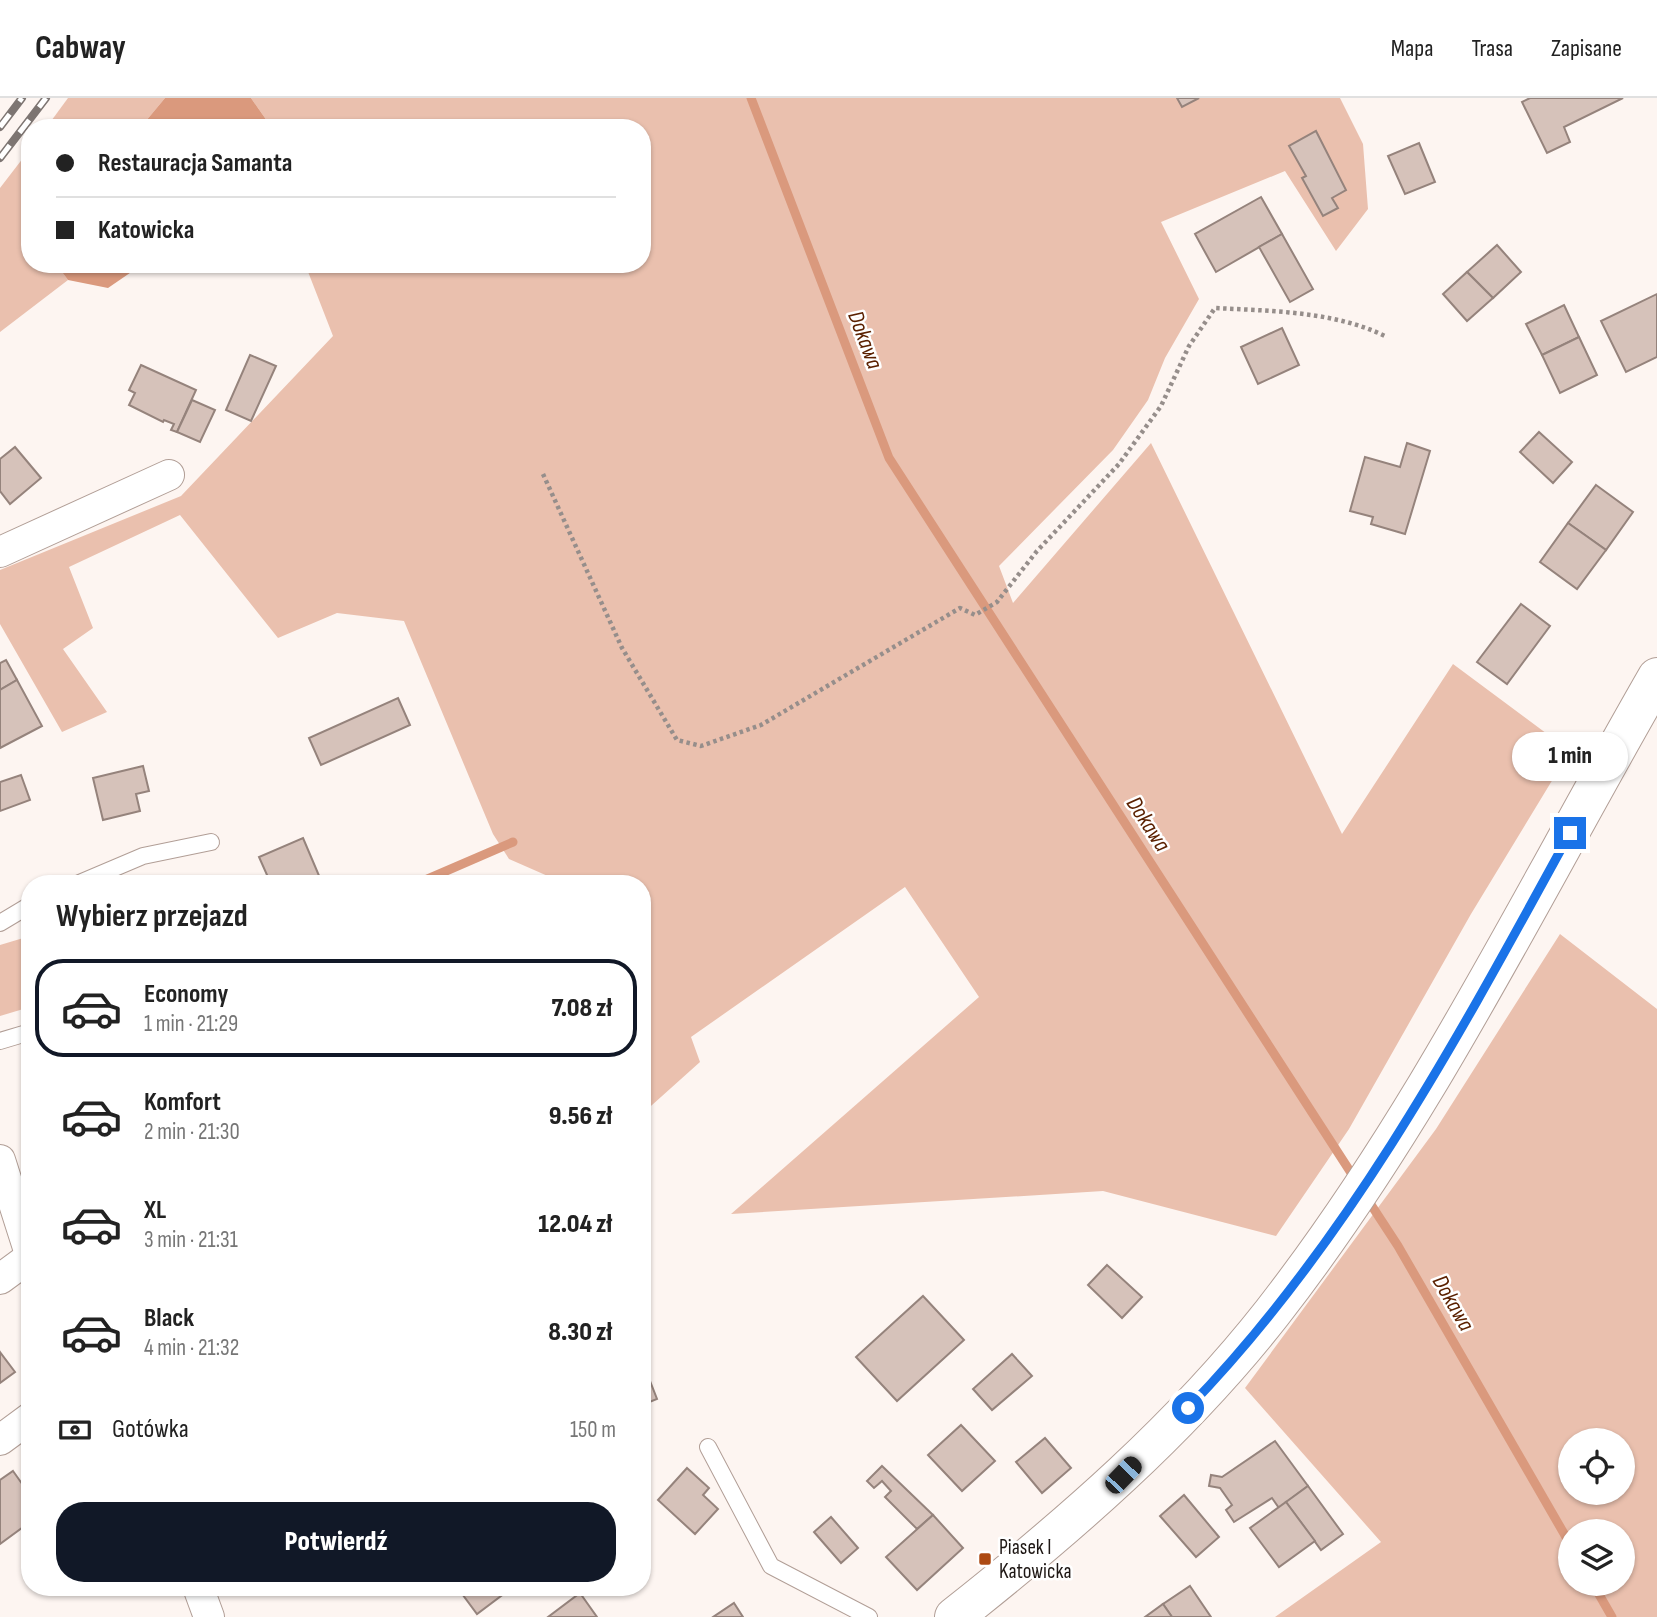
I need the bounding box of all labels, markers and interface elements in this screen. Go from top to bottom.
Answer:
text: Cabway [35,28,126,68]
text: Mapa [1391,34,1434,63]
text: Trasa [1472,34,1513,63]
text: Zapisane [1551,34,1622,63]
text: Restauracja Samanta [98,148,292,179]
text: Katowicka [98,215,194,246]
water label: Dokawa [841,307,889,374]
callout: 1 min [1512,732,1628,780]
text: 1 min [1548,742,1592,770]
water label: Dokawa [1120,791,1176,857]
route end [1554,817,1586,849]
text: Wybierz przejazd [56,897,248,936]
icon: car [60,977,123,1040]
text: Economy [144,979,228,1010]
text: 7.08 zł [551,993,612,1024]
text: 1 min · 21:29 [144,1010,238,1038]
icon: car [60,1085,123,1148]
text: Komfort [144,1087,221,1118]
text: 9.56 zł [549,1101,612,1132]
text: 2 min · 21:30 [144,1118,240,1146]
icon: car [60,1193,123,1256]
text: XL [144,1195,166,1226]
text: 12.04 zł [538,1209,612,1240]
text: 3 min · 21:31 [144,1226,238,1254]
water label: Dokawa [1426,1270,1480,1337]
icon: car [60,1301,123,1364]
text: Black [144,1303,194,1334]
text: 8.30 zł [548,1317,612,1348]
text: 4 min · 21:32 [144,1334,239,1362]
route start [1172,1392,1204,1424]
icon: cash [56,1411,94,1449]
text: Gotówka [112,1414,189,1445]
text: 150 m [570,1416,616,1444]
map controls [1558,1428,1635,1596]
button: locate [1558,1428,1635,1505]
car [1101,1453,1146,1497]
button: Potwierdź [56,1502,616,1582]
button: layers [1558,1519,1635,1596]
place label: Piasek I Katowicka [999,1535,1072,1584]
marker: Piasek I Katowicka [977,1551,993,1567]

